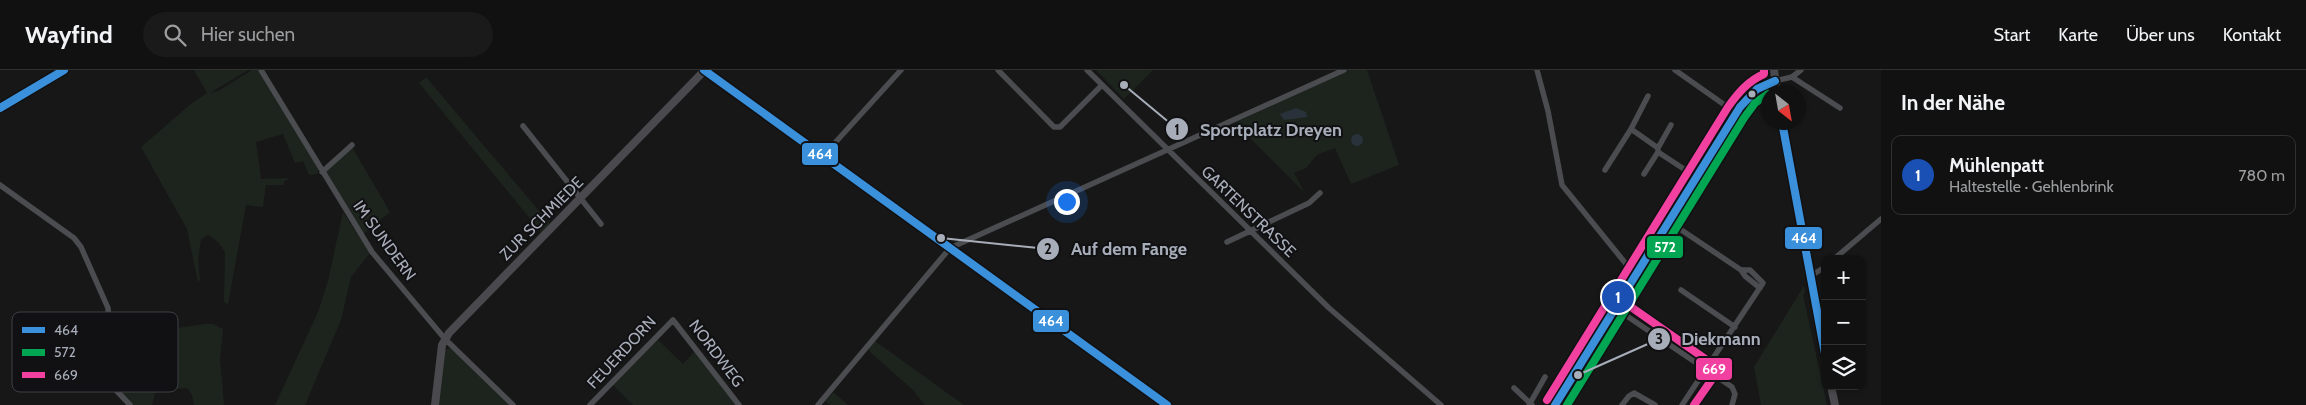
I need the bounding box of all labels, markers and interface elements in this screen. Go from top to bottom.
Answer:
search box [143,12,493,57]
text: Wayfind [25,20,113,49]
icon: search [161,21,189,49]
text: Hier suchen [201,23,295,46]
text: Start [1994,24,2030,46]
text: Karte [2058,24,2098,46]
text: Über uns [2126,24,2195,46]
text: Kontakt [2223,24,2281,46]
north arrow [1761,85,1806,130]
unlabelled marker [1747,89,1757,99]
text: In der Nähe [1901,90,2005,115]
callout: Sportplatz Dreyen [1165,113,1352,146]
text: Sportplatz Dreyen [1200,119,1342,141]
text: 1 [1174,121,1180,139]
line badge: 464 [801,142,839,166]
text: 464 [807,145,833,163]
text: Mühlenpatt [1949,154,2044,177]
street label: GARTENSTRASSE [1198,162,1300,261]
text: 1 [1915,166,1921,185]
text: 780 m [2238,166,2285,185]
street label: ZUR SCHMIEDE [496,173,587,264]
text: Haltestelle · Gehlenbrink [1949,177,2114,196]
your location [1054,189,1080,215]
street label: IM SUNDERN [349,197,420,284]
line badge: 464 [1784,226,1823,250]
text: 464 [1791,229,1817,247]
callout: Auf dem Fange [1036,232,1197,265]
line badge: 572 [1646,235,1684,259]
text: Auf dem Fange [1071,238,1187,260]
text: 572 [1654,238,1676,256]
text: 2 [1044,240,1052,258]
map controls [1821,255,1866,390]
button: + [1821,255,1866,300]
pin: 1 [1602,278,1634,316]
button: − [1821,300,1866,345]
line badge: 464 [1032,309,1070,333]
legend [12,312,178,392]
street label: FEUERDORN [583,312,660,393]
text: 464 [1038,312,1064,330]
street label: NORDWEG [685,316,748,391]
text: 464 [54,321,78,339]
callout: Diekmann [1646,322,1771,355]
text: Diekmann [1681,328,1761,350]
text: 3 [1655,330,1663,348]
text: 572 [54,343,76,361]
button: layers [1821,345,1866,390]
line badge: 669 [1695,357,1733,381]
text: 669 [1702,360,1726,378]
text: 669 [54,366,78,384]

